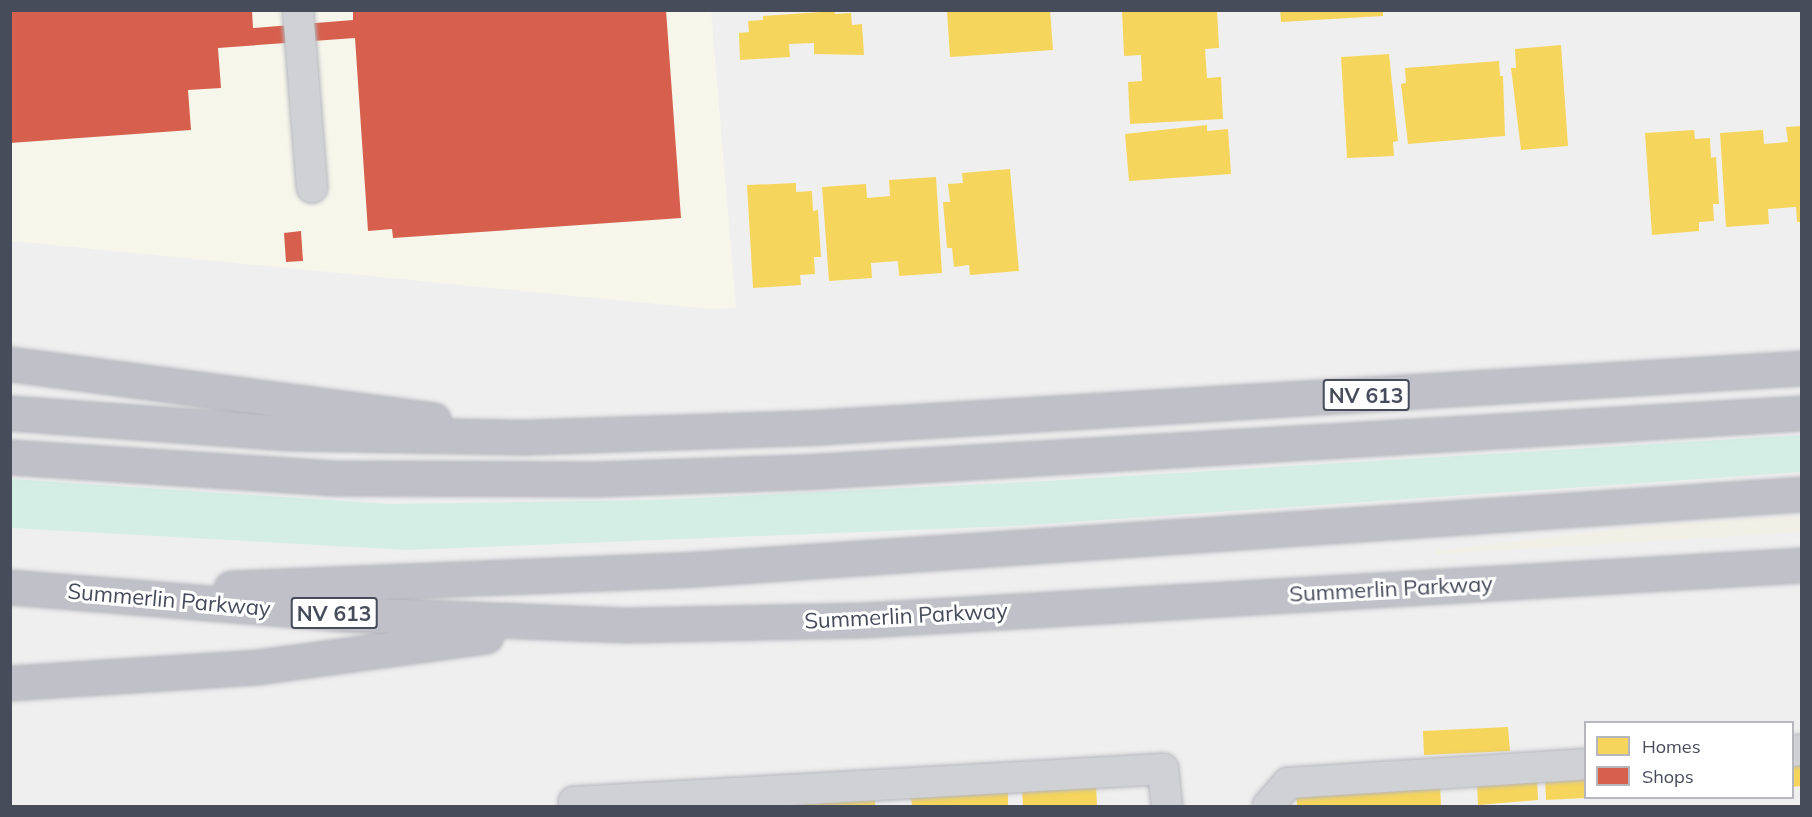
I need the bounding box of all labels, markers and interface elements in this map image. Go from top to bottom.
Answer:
road number: NV 613 [1322,377,1410,413]
street label: Summerlin Parkway [1289,570,1493,608]
street label: Summerlin Parkway [66,578,272,622]
road number: NV 613 [290,595,378,631]
street label: Summerlin Parkway [804,597,1008,635]
legend [1584,721,1794,799]
text: Homes [1642,735,1701,758]
text: Shops [1642,765,1694,788]

